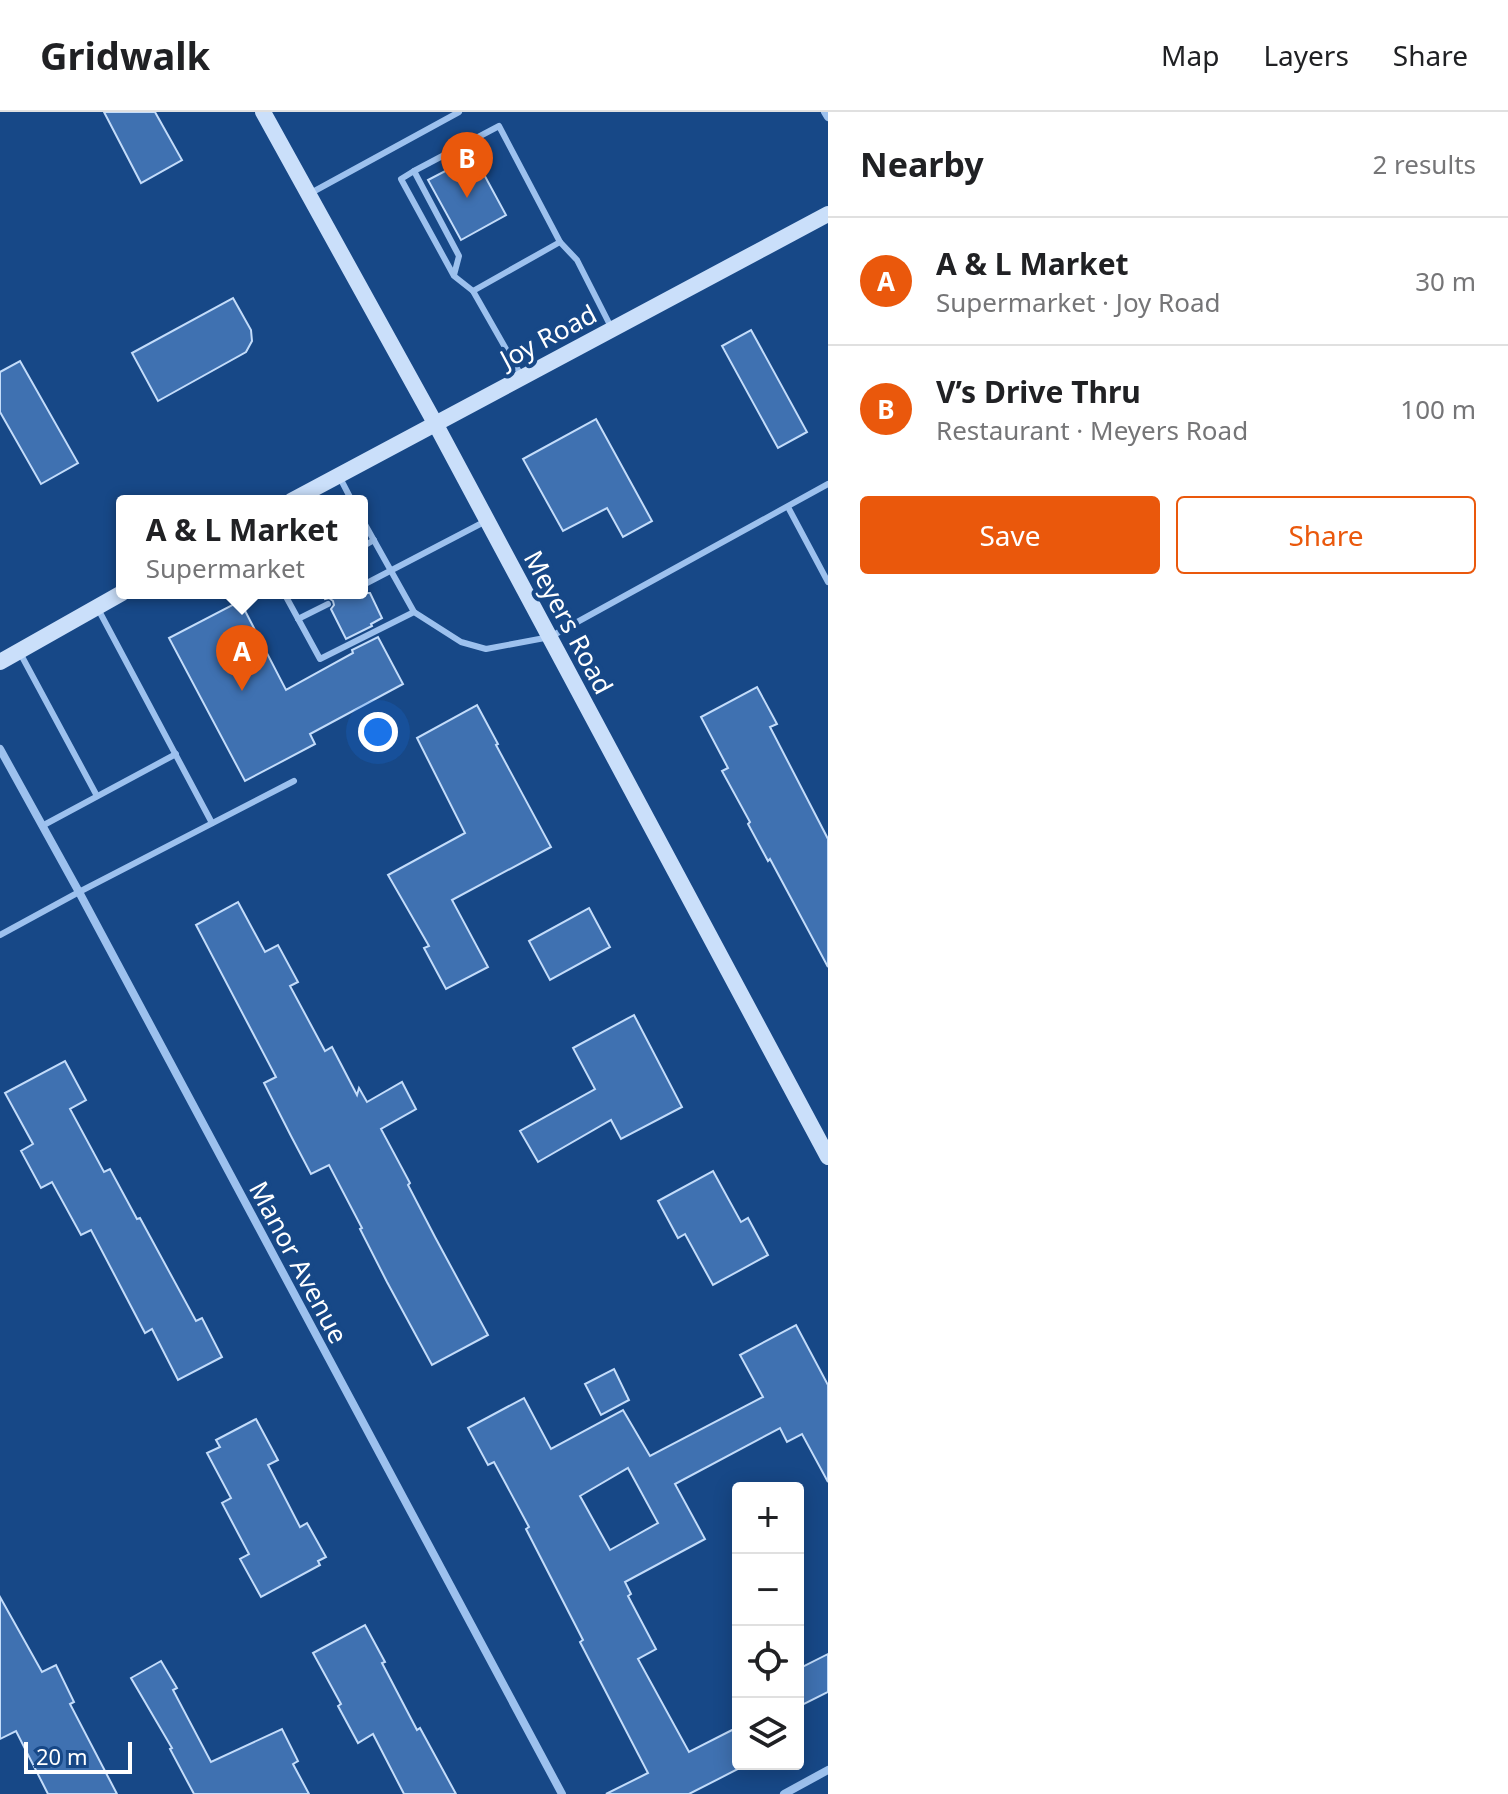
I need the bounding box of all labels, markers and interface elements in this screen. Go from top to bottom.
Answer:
text: Gridwalk [40,29,210,81]
text: Map [1161,36,1219,74]
text: Layers [1263,36,1349,74]
text: Share [1393,36,1468,74]
pin: B [441,132,493,198]
text: Nearby [860,141,984,187]
text: 2 results [1372,146,1476,182]
text: A & L Market [936,243,1129,284]
text: A [877,263,895,299]
text: 30 m [1415,263,1476,299]
text: Supermarket · Joy Road [936,284,1221,320]
street label: Joy Road [491,296,603,378]
text: V’s Drive Thru [936,371,1141,412]
text: B [877,391,895,427]
text: 100 m [1400,391,1476,427]
text: Restaurant · Meyers Road [936,412,1248,448]
popup [116,495,368,599]
button: Save [860,496,1160,574]
button: Share [1176,496,1476,574]
text: A & L Market [146,509,338,550]
street label: Meyers Road [516,544,622,700]
text: Supermarket [146,550,305,586]
pin: A [216,625,268,691]
your location [358,712,398,752]
street label: Manor Avenue [241,1175,357,1349]
map controls [732,1482,804,1770]
button: + [732,1482,804,1554]
button: − [732,1554,804,1626]
button: locate [732,1626,804,1698]
button: layers [732,1698,804,1770]
scale bar [24,1738,132,1774]
text: 20 m [36,1741,87,1771]

